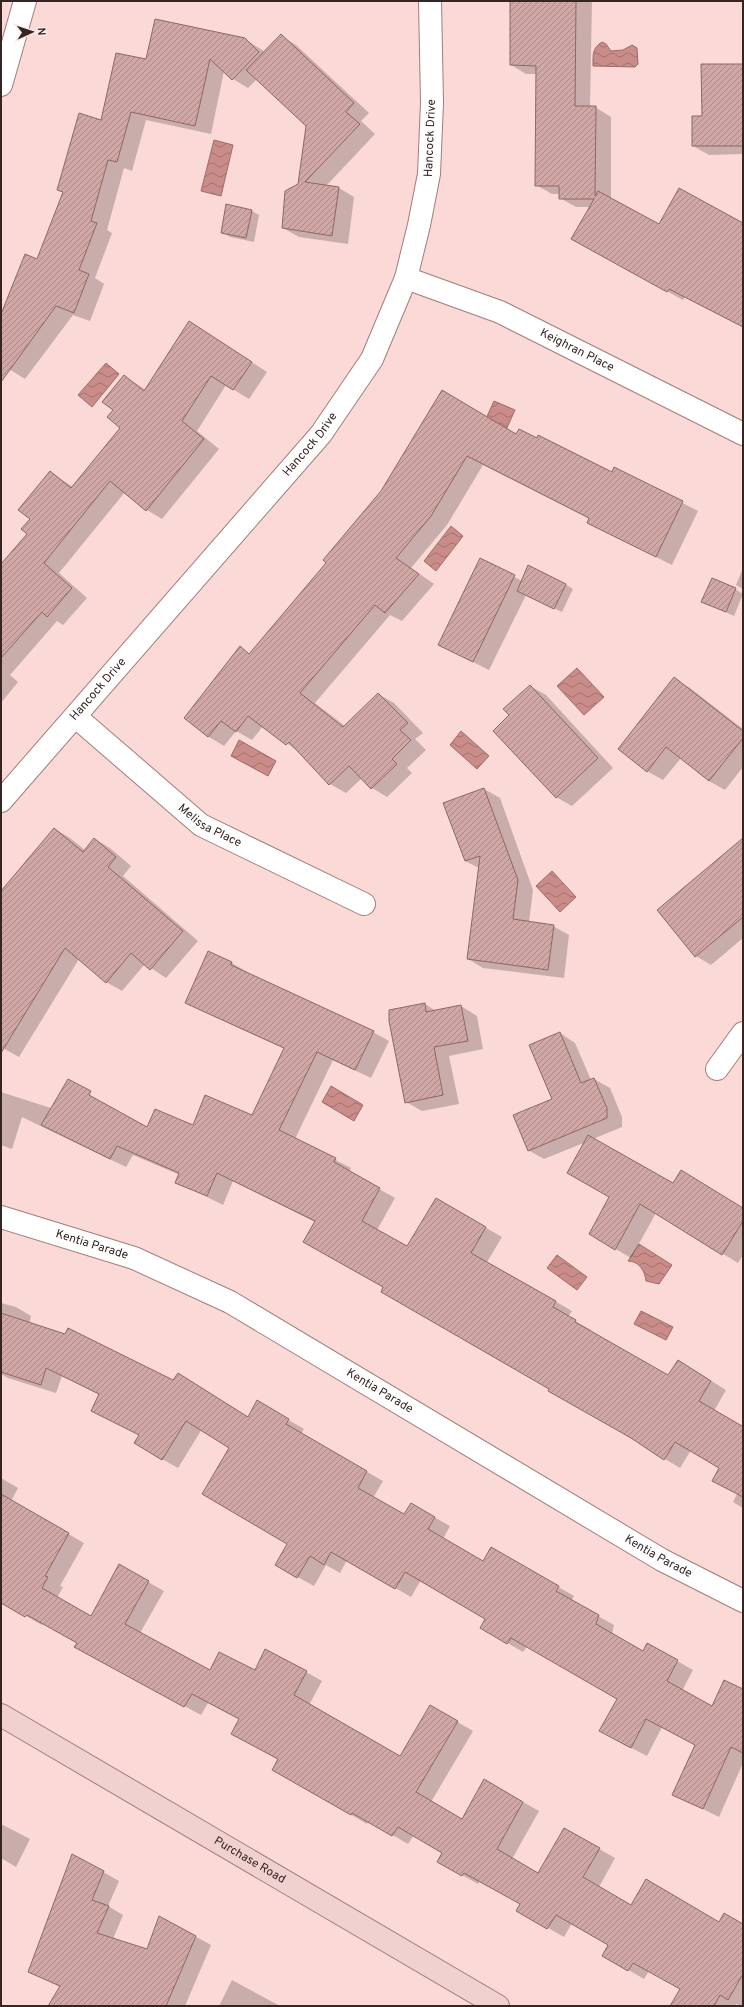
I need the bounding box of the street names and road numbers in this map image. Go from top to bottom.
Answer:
street label: Hancock Drive [421,99,440,177]
street label: Keighran Place [537,325,617,376]
street label: Hancock Drive [279,410,341,480]
street label: Hancock Drive [67,655,130,724]
street label: Melissa Place [174,800,244,851]
street label: Kentia Parade [53,1226,130,1264]
street label: Kentia Parade [343,1365,416,1417]
street label: Kentia Parade [621,1531,695,1582]
street label: Purchase Road [211,1833,288,1888]

